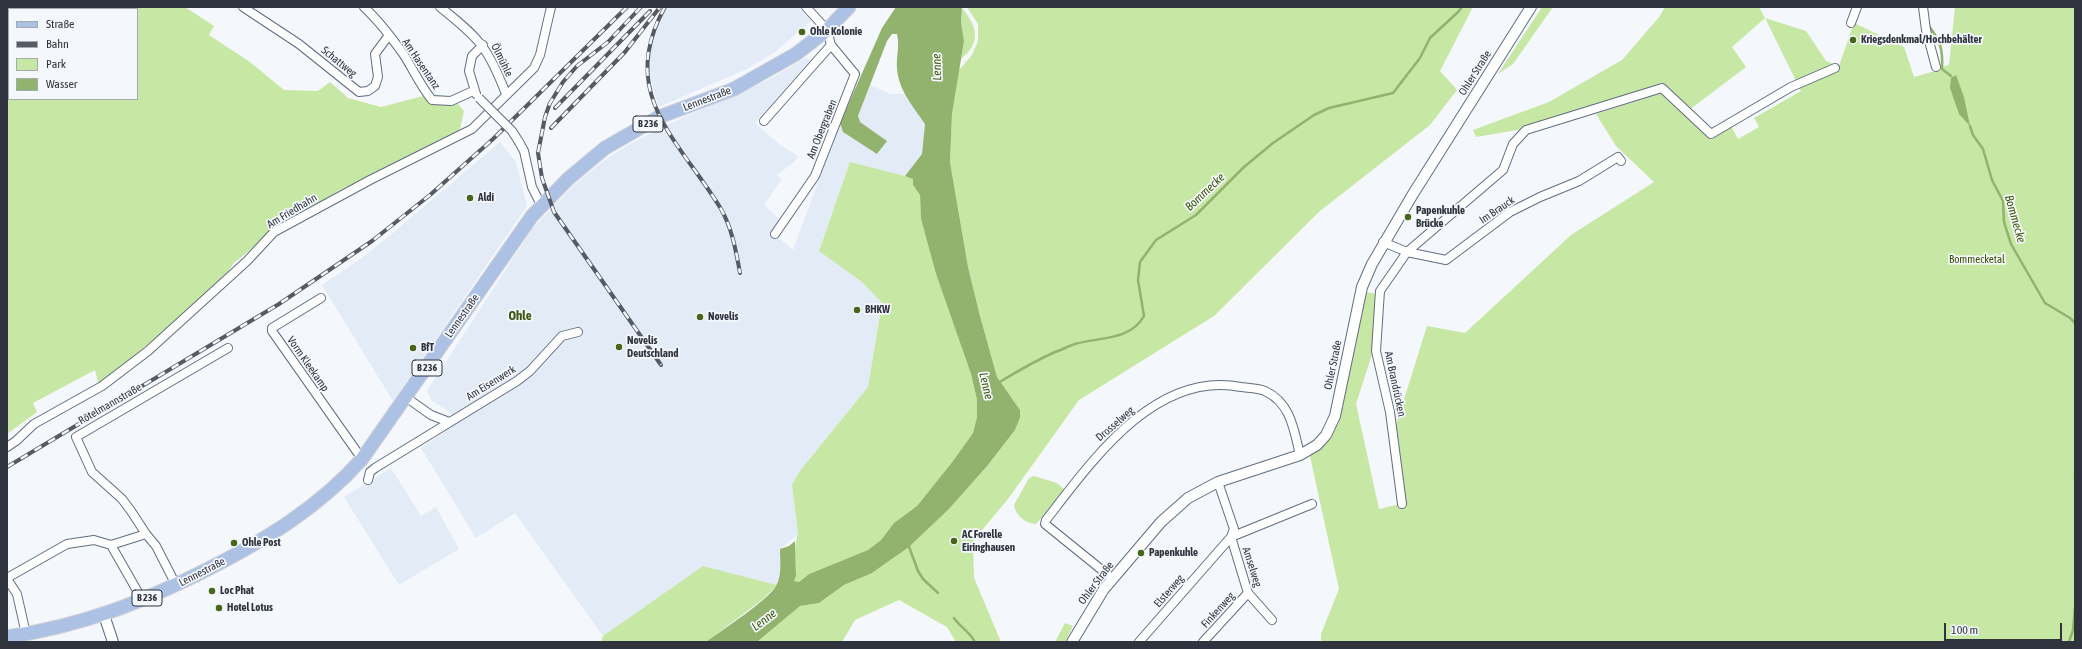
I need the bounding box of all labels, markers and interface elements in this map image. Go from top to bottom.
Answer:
legend [8,8,138,100]
text: Straße [46,17,74,31]
place label: Ohle Kolonie [810,25,862,39]
marker: Ohle Kolonie [797,27,807,37]
place label: Kriegsdenkmal/Hochbehälter [1861,33,1982,47]
marker: Kriegsdenkmal/Hochbehälter [1848,35,1858,45]
street label: Am Hasentanz [399,36,443,92]
text: Bahn [46,37,69,51]
street label: Ölmühle [488,41,516,79]
street label: Schattweg [319,44,359,80]
street label: Ohler Straße [1456,48,1494,98]
water label: Lenne [929,53,945,81]
text: Park [46,57,66,71]
text: Wasser [46,77,77,91]
street label: Lennestraße [681,84,733,114]
street label: Am Obergraben [804,97,840,161]
road number: B 236 [633,116,663,132]
water label: Bommecke [1182,170,1228,214]
street label: Am Friedhahn [265,191,319,231]
place label: Aldi [478,191,494,205]
marker: Aldi [465,193,475,203]
street label: Im Brauck [1477,193,1517,227]
water label: Bommecke [2001,194,2029,244]
place label: Papenkuhle Brücke [1416,204,1465,230]
marker: Papenkuhle Brücke [1403,212,1413,222]
park label: Bommecketal [1949,253,2005,267]
street label: Lennestraße [442,292,482,340]
place label: BHKW [865,303,890,317]
marker: BHKW [852,305,862,315]
district label: Ohle [508,308,532,324]
place label: Novelis [708,310,738,324]
marker: Novelis [695,312,705,322]
street label: Vorm Kleekamp [284,334,332,394]
place label: Novelis Deutschland [627,334,679,360]
street label: Ohler Straße [1321,339,1345,391]
place label: BfT [421,341,434,355]
marker: Novelis Deutschland [614,342,624,352]
marker: BfT [408,343,418,353]
street label: Am Brandrücken [1382,350,1408,418]
road number: B 236 [412,360,442,376]
street label: Am Eisenwerk [464,363,518,403]
water label: Lenne [976,371,996,401]
street label: Rötelmannstraße [76,381,144,427]
street label: Drosselweg [1093,404,1137,444]
place label: AC Forelle Eiringhausen [962,528,1015,554]
place label: Ohle Post [242,536,281,550]
marker: AC Forelle Eiringhausen [949,536,959,546]
marker: Ohle Post [229,538,239,548]
street label: Amselweg [1239,545,1265,589]
place label: Papenkuhle [1149,546,1198,560]
marker: Papenkuhle [1136,548,1146,558]
street label: Lennestraße [177,555,227,589]
street label: Ohler Straße [1076,559,1116,607]
street label: Elsterweg [1151,572,1187,610]
place label: Loc Phat [220,584,254,598]
marker: Loc Phat [207,586,217,596]
street label: Finkenweg [1199,589,1237,631]
road number: B 236 [132,590,162,606]
place label: Hotel Lotus [227,601,273,615]
marker: Hotel Lotus [214,603,224,613]
water label: Lenne [749,606,779,634]
scale bar [1946,615,2064,641]
text: 100 m [1951,623,1978,637]

